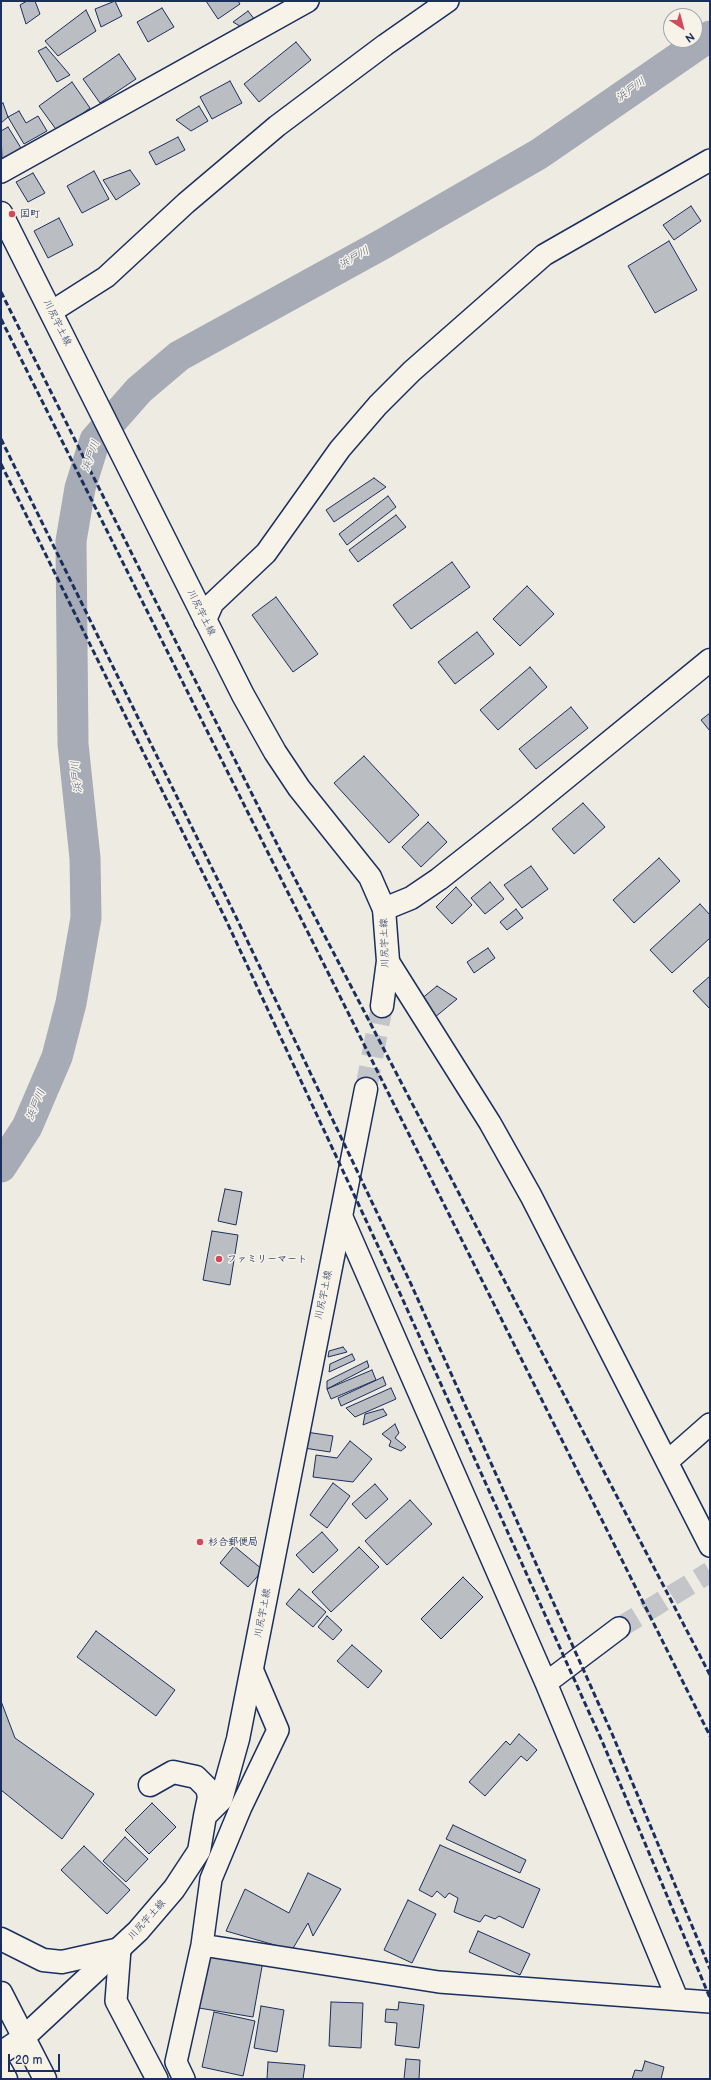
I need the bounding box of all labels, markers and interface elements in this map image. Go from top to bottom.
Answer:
north arrow [663,8,703,48]
text: N [683,30,697,45]
water label: 浜戸川 [614,75,648,105]
place label: 国町 [20,208,40,220]
marker: 国町 [7,209,17,219]
water label: 浜戸川 [336,244,372,272]
street label: 川尻宇土線 [40,298,74,348]
water label: 浜戸川 [79,438,103,474]
street label: 川尻宇土線 [184,588,218,638]
water label: 浜戸川 [69,760,85,794]
street label: 川尻宇土線 [378,918,392,968]
water label: 浜戸川 [23,1087,49,1123]
place label: ファミリーマート [227,1253,307,1265]
marker: ファミリーマート [214,1254,224,1264]
street label: 川尻宇土線 [313,1269,335,1321]
place label: 杉合郵便局 [208,1536,258,1548]
marker: 杉合郵便局 [195,1537,205,1547]
street label: 川尻宇土線 [252,1587,274,1639]
street label: 川尻宇土線 [126,1897,168,1943]
scale bar [10,2046,62,2072]
text: 20 m [15,2053,42,2068]

